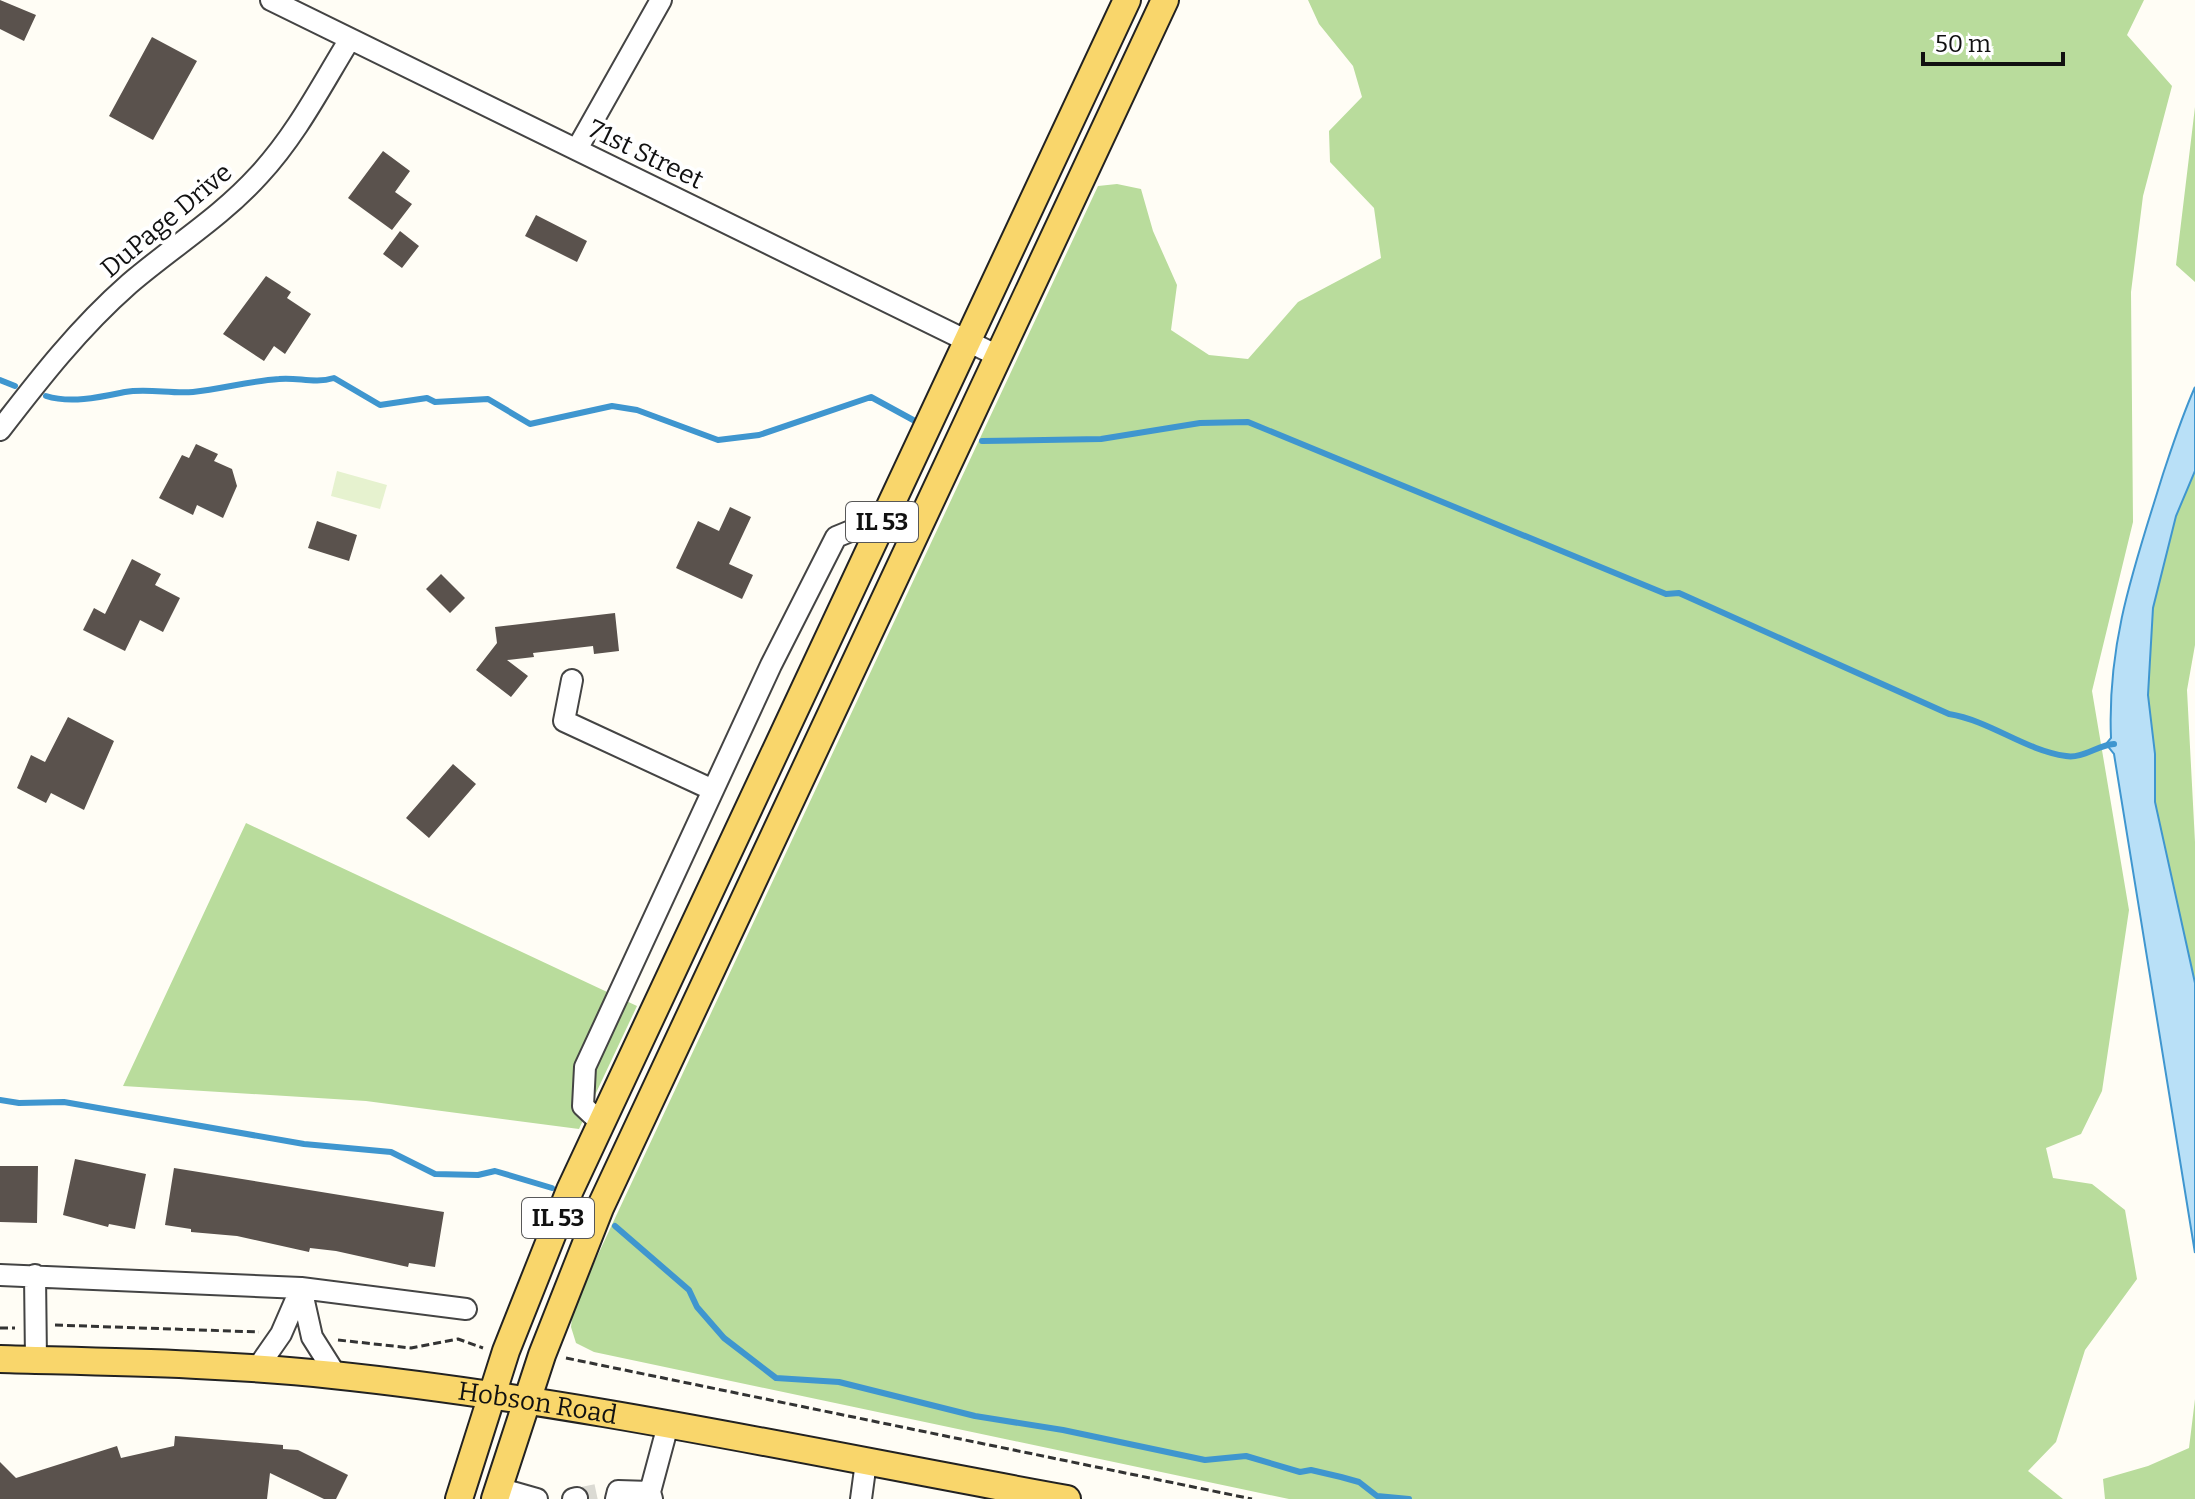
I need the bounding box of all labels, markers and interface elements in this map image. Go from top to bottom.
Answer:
scale bar [1923,16,2063,66]
text: 50 m [1935,30,1991,58]
street label: 71st Street [583,113,709,196]
street label: DuPage Drive [95,157,238,284]
road number: IL 53 [846,502,918,542]
road number: IL 53 [522,1198,594,1238]
street label: Hobson Road [456,1376,619,1431]

